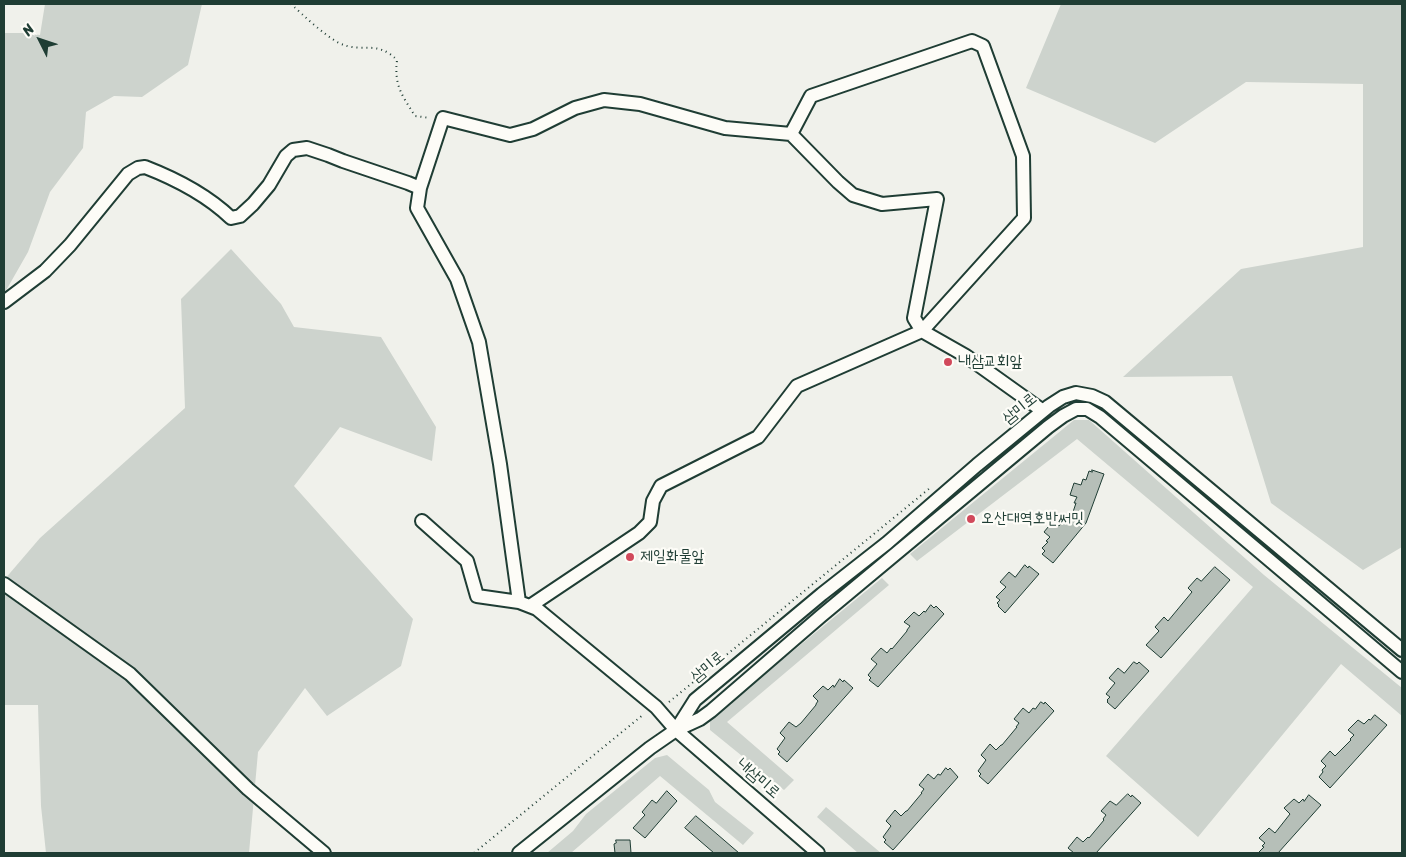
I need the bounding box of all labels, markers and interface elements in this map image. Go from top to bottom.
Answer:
north arrow [15,15,65,65]
text: N [16,18,41,42]
place label: 내삼교회앞 [958,352,1022,372]
marker: 내삼교회앞 [942,356,954,368]
street label: 삼미로 [999,389,1041,429]
place label: 오산대역호반써밋 [981,509,1084,529]
marker: 오산대역호반써밋 [965,513,977,525]
place label: 제일화물앞 [640,547,704,567]
marker: 제일화물앞 [624,551,636,563]
street label: 삼미로 [687,647,729,687]
street label: 내삼미로 [732,755,784,803]

